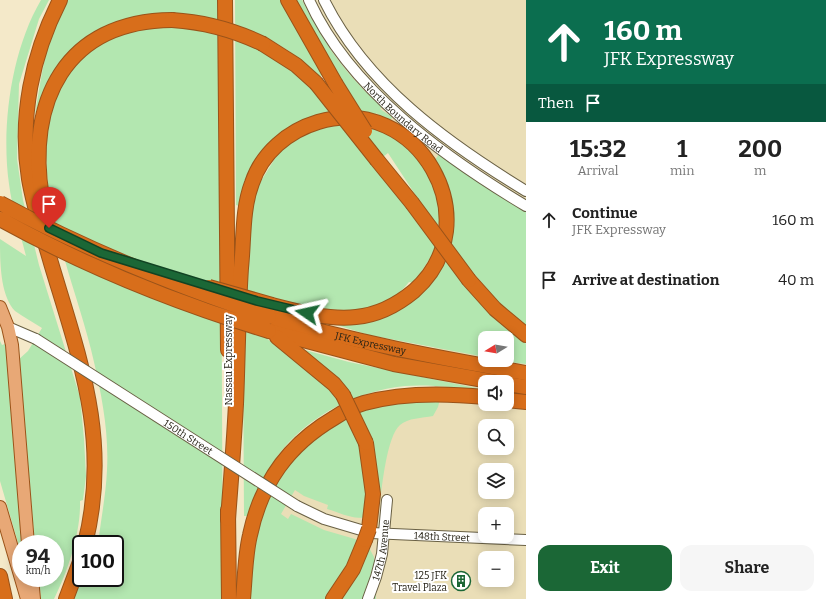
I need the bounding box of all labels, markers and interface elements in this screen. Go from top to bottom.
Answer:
text: 160 m [604,14,682,47]
icon: ahead [538,16,590,68]
text: JFK Expressway [604,48,734,70]
street label: North Boundary Road [361,80,445,156]
icon: arrive [582,92,604,114]
text: Then [538,94,574,112]
text: 15:32 [570,135,626,163]
text: 1 [677,135,687,163]
text: 200 [738,135,782,163]
text: Arrival [577,163,619,178]
text: min [670,163,694,178]
text: m [754,163,766,178]
pin [32,187,66,228]
icon: arrive [38,193,60,215]
text: Continue [572,204,638,222]
icon: ahead [538,209,560,231]
text: 160 m [772,211,814,229]
text: JFK Expressway [572,222,666,237]
icon: arrive [538,269,560,291]
text: Arrive at destination [572,271,719,289]
text: 40 m [778,271,814,289]
position arrow [286,292,328,334]
street label: Nassau Expressway [223,314,235,406]
street label: JFK Expressway [333,330,408,358]
north arrow [478,331,514,367]
map controls [478,331,514,587]
button: sound [478,375,514,411]
street label: 150th Street [161,417,215,458]
button: search [478,419,514,455]
button: layers [478,463,514,499]
button: + [478,507,514,543]
street label: 147th Avenue [370,519,392,583]
street label: 148th Street [414,530,470,544]
speed limit sign: 100 [72,535,124,587]
text: 94 [26,544,50,568]
button: Exit [538,545,672,591]
button: Share [680,545,814,591]
button: − [478,551,514,587]
text: km/h [26,565,50,577]
place label: 125 JFK Travel Plaza [392,570,448,594]
building icon: 125 JFK Travel Plaza [450,570,472,592]

